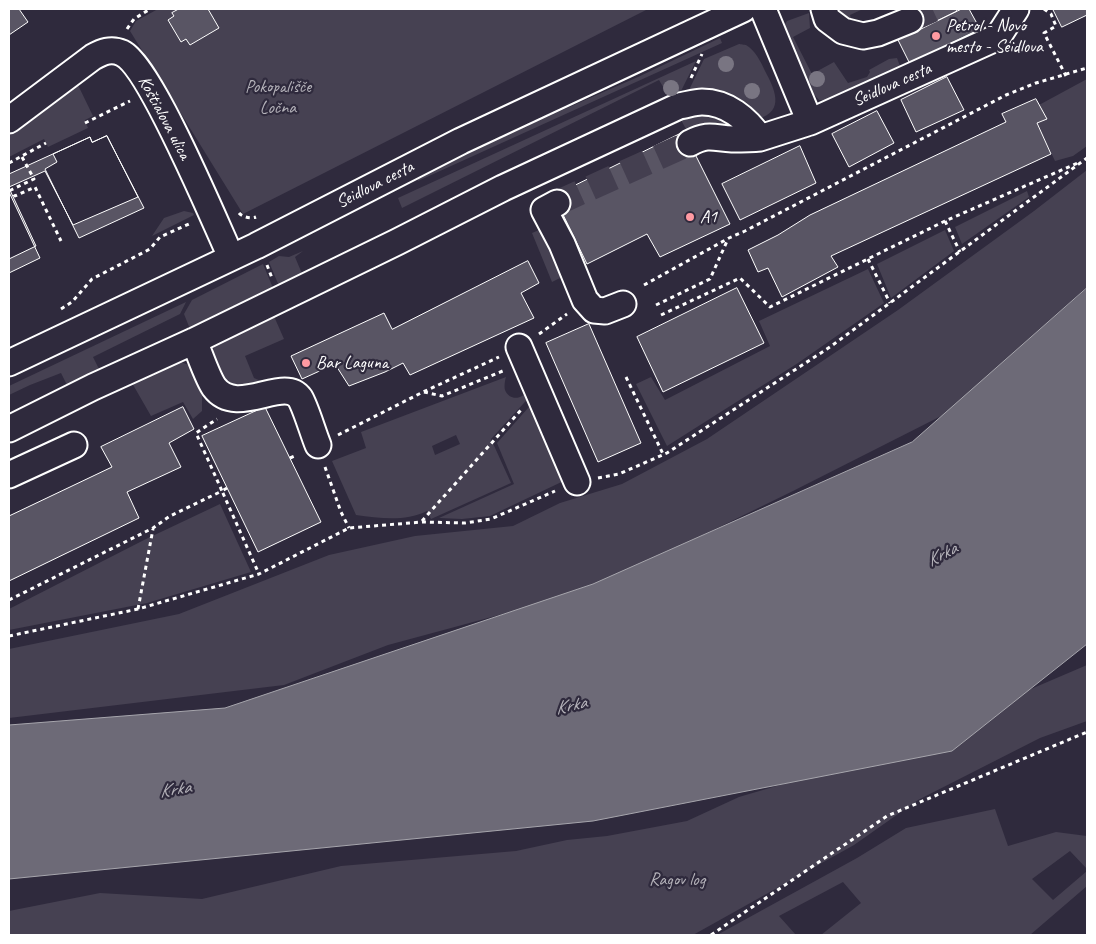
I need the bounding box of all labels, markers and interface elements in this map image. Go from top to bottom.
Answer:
place label: Petrol - Novo mesto - Seidlova [946,15,1043,58]
marker: Petrol - Novo mesto - Seidlova [930,30,942,42]
street label: Seidlova cesta [849,58,935,112]
street label: Koštialova ulica [133,72,195,164]
park label: Pokopališče Ločna [245,76,311,118]
street label: Seidlova cesta [333,156,417,214]
place label: A1 [700,206,717,228]
marker: A1 [684,211,696,223]
place label: Bar Laguna [316,352,388,374]
marker: Bar Laguna [300,357,312,369]
water label: Krka [923,538,961,572]
water label: Krka [553,692,589,720]
water label: Krka [158,776,192,804]
park label: Ragov log [649,869,705,891]

